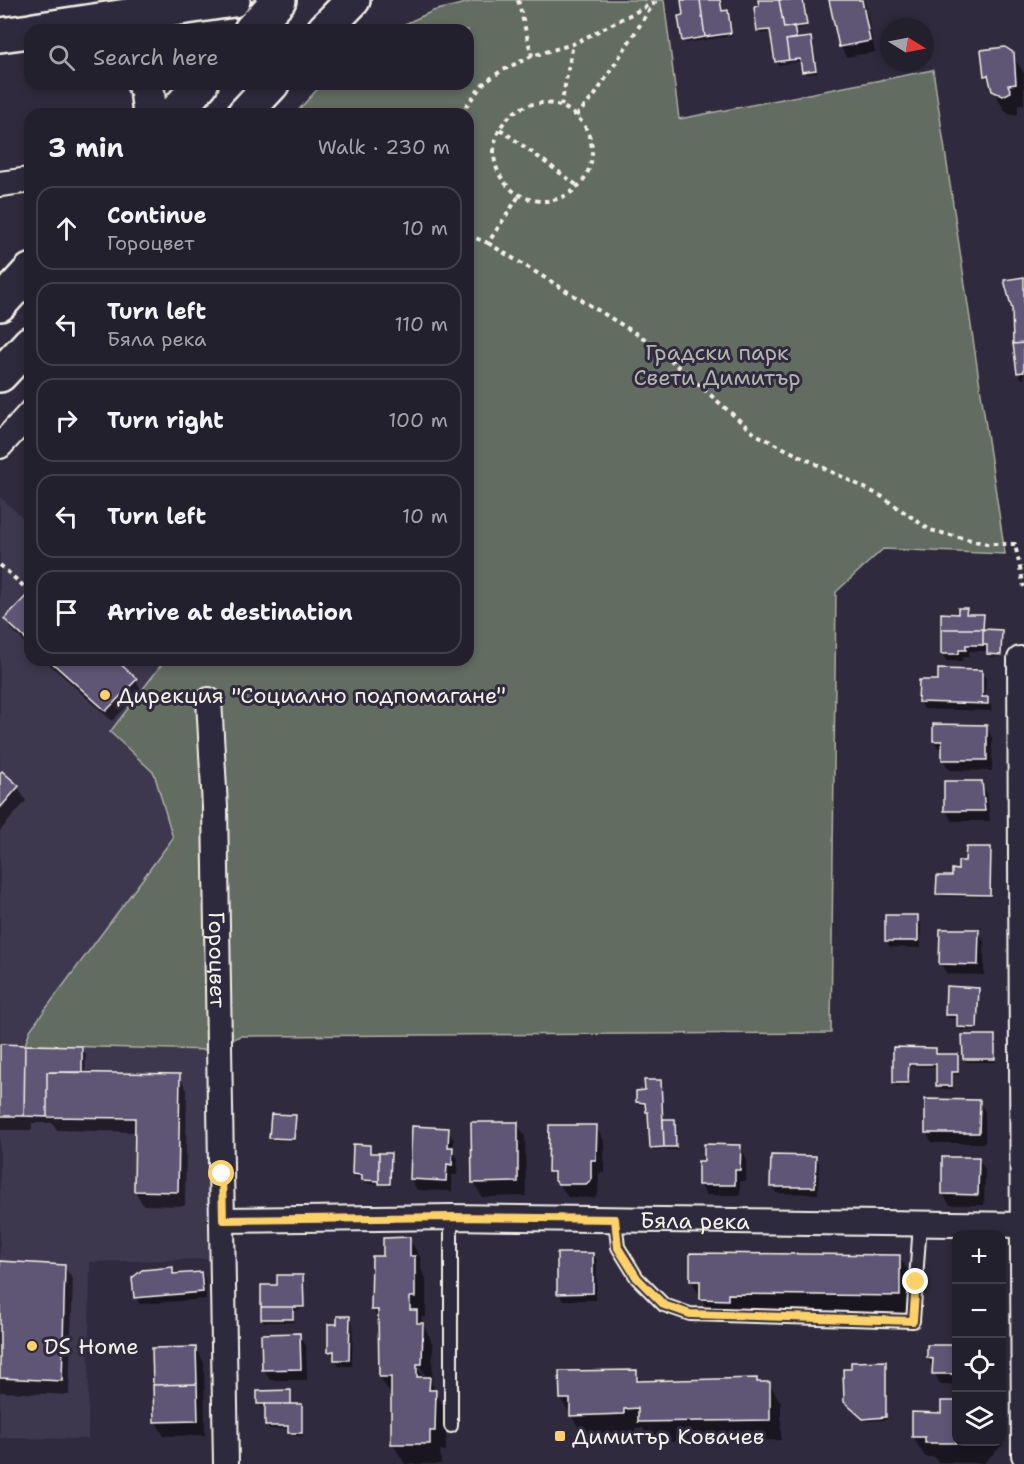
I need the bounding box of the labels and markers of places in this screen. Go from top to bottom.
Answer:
place label: Дирекция "Социално подпомагане" [117,681,506,710]
marker: Дирекция "Социално подпомагане" [98,688,112,702]
place label: DS Home [44,1332,139,1361]
marker: DS Home [25,1339,39,1353]
place label: Димитър Ковачев [572,1422,764,1451]
marker: Димитър Ковачев [553,1429,567,1443]

